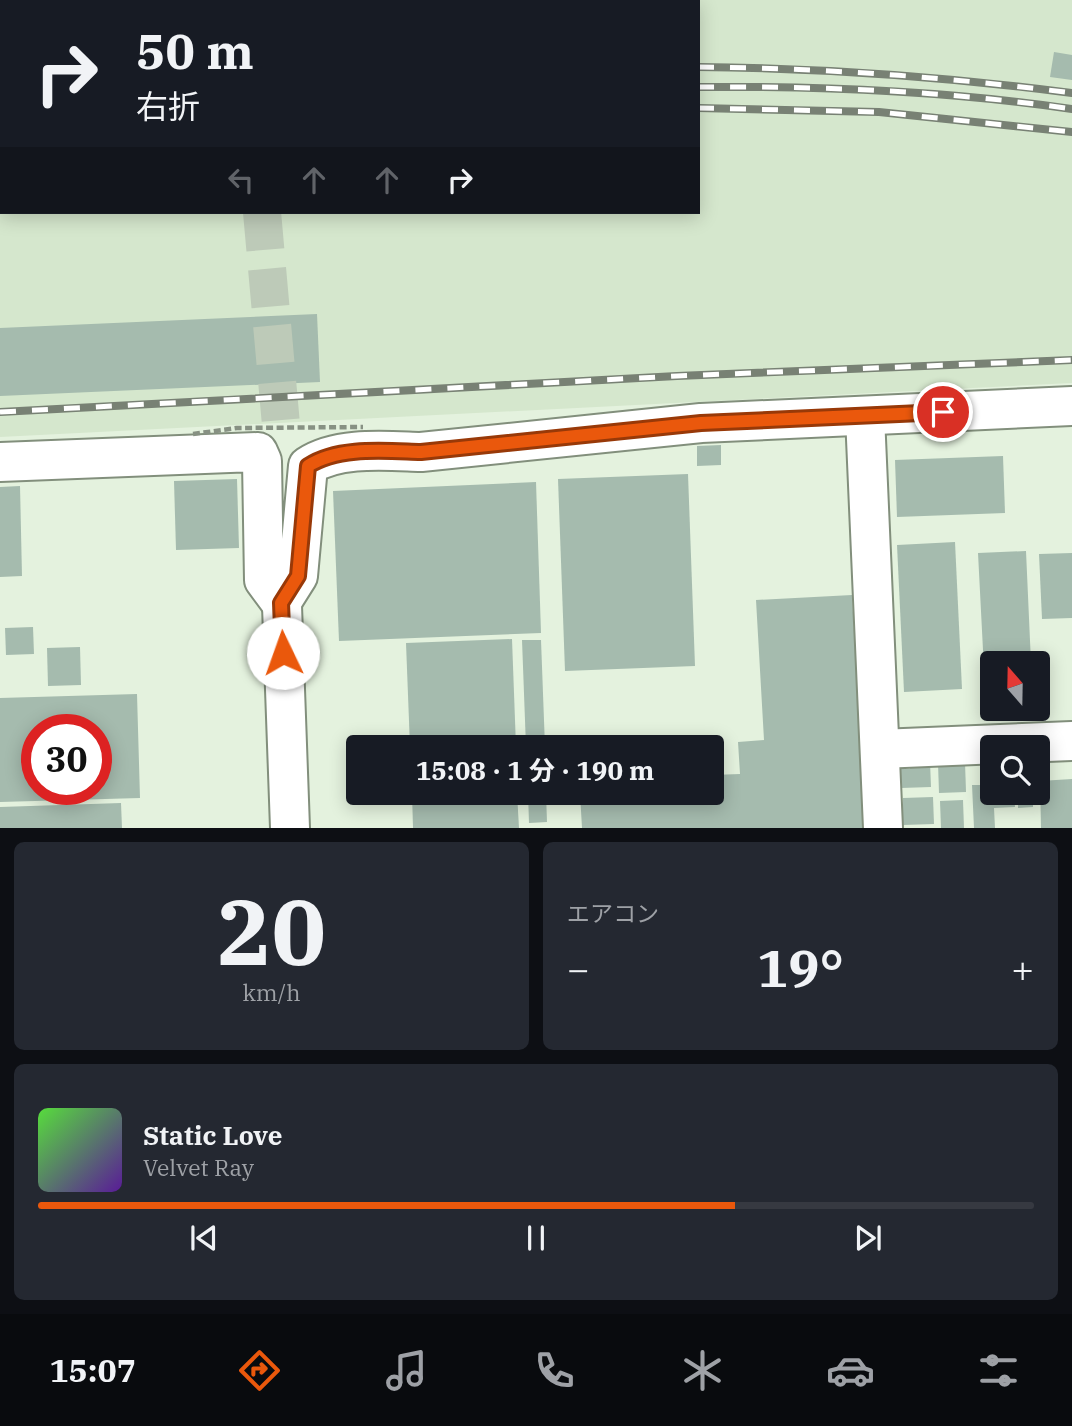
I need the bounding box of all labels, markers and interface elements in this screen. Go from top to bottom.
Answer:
text: 50 m [136,19,254,82]
icon: right [21,28,112,119]
text: 右折 [136,85,200,127]
icon: left [222,161,260,199]
icon: ahead [295,161,333,199]
icon: ahead [368,161,406,199]
icon: right [441,161,479,199]
pin [913,382,973,442]
icon: arrive [924,393,962,431]
position arrow [246,616,320,690]
north arrow [980,651,1050,721]
map controls [980,651,1050,805]
speed limit sign: 30 [21,714,112,805]
button: search [980,735,1050,805]
text: 15:08 · 1 分 · 190 m [416,753,654,787]
text: 20 [217,872,326,990]
text: エアコン [567,898,659,928]
text: 19° [757,934,844,1001]
text: − [567,944,590,993]
text: + [1011,944,1034,993]
text: km/h [242,977,301,1007]
text: Static Love [143,1118,282,1152]
text: Velvet Ray [143,1152,254,1182]
icon: previous [185,1219,223,1257]
icon: pause [517,1219,555,1257]
icon: next [849,1219,887,1257]
icon: directions [235,1346,284,1395]
icon: music [382,1346,431,1395]
icon: phone [530,1346,579,1395]
icon: climate [678,1346,727,1395]
icon: car [826,1346,875,1395]
icon: filters [974,1346,1023,1395]
text: 15:07 [49,1349,136,1391]

